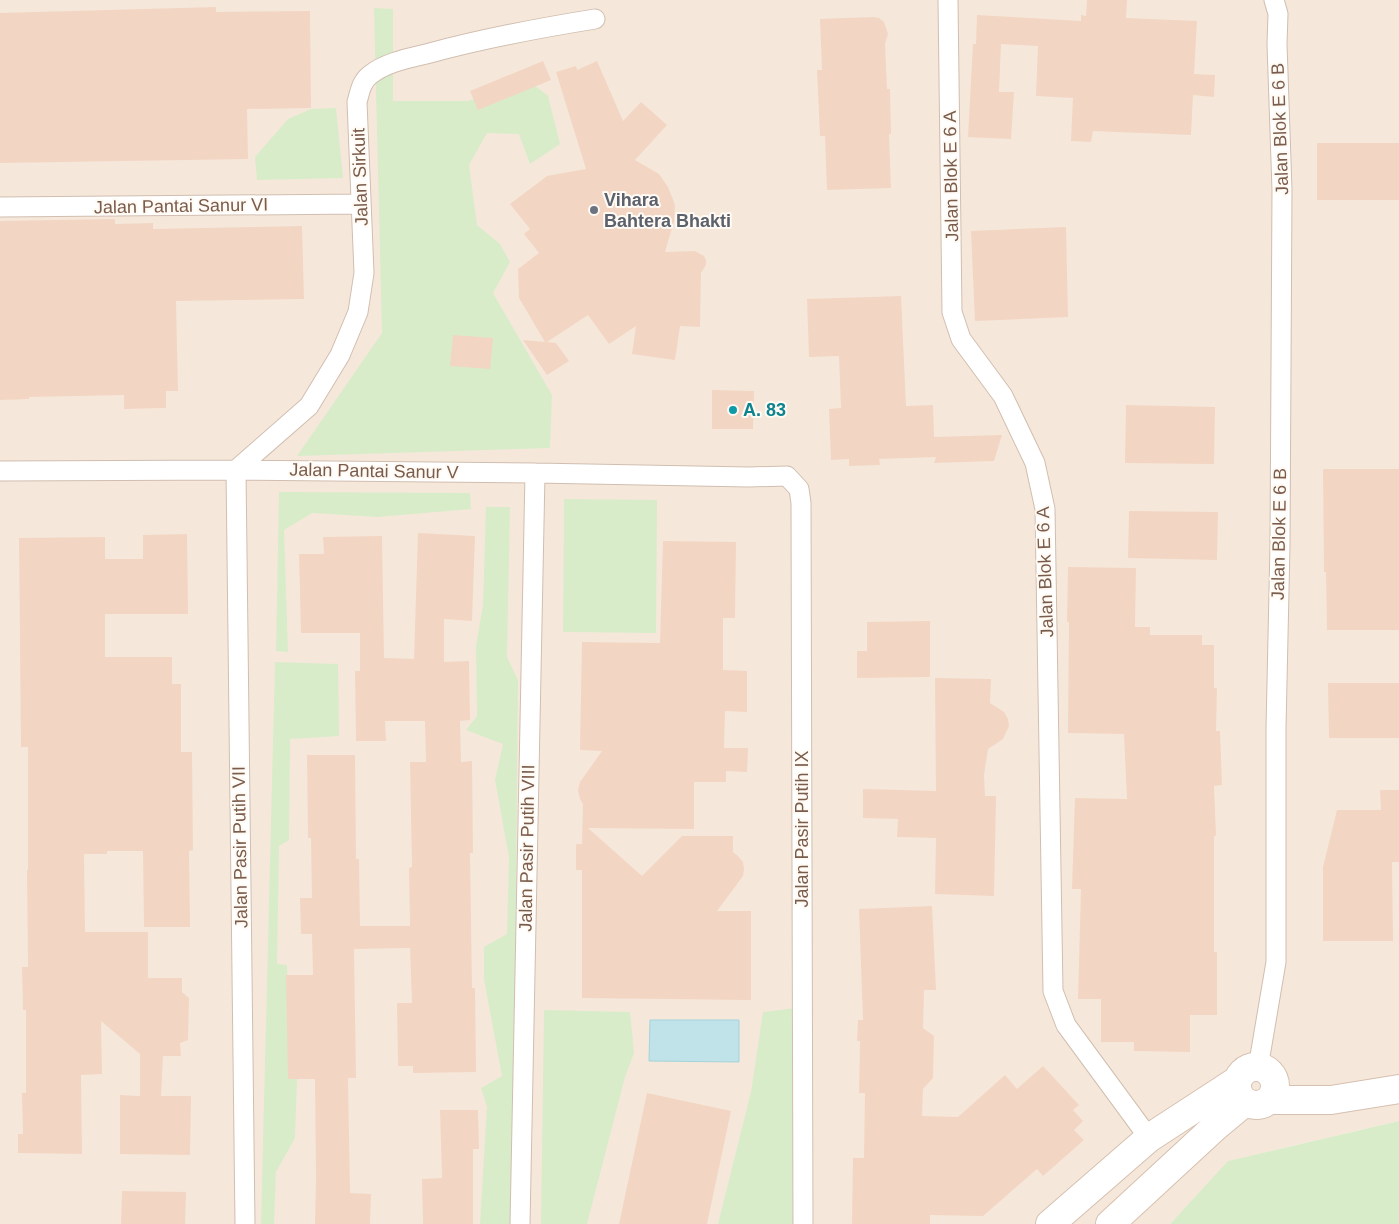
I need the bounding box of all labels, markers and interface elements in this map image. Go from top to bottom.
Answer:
street label: Jalan Blok E 6 B [1268,63,1292,195]
street label: Jalan Blok E 6 A [940,110,962,242]
street label: Jalan Sirkuit [348,128,372,226]
place label: Vihara Bahtera Bhakti [604,190,731,231]
street label: Jalan Pantai Sanur VI [94,194,268,218]
marker: Vihara Bahtera Bhakti [588,204,600,216]
place label: A. 83 [743,400,786,420]
marker: A. 83 [727,404,739,416]
street label: Jalan Pantai Sanur V [289,460,459,482]
street label: Jalan Blok E 6 B [1268,468,1290,600]
street label: Jalan Blok E 6 A [1033,506,1057,638]
street label: Jalan Pasir Putih IX [792,750,812,908]
street label: Jalan Pasir Putih VIII [516,764,538,932]
street label: Jalan Pasir Putih VII [229,766,251,928]

